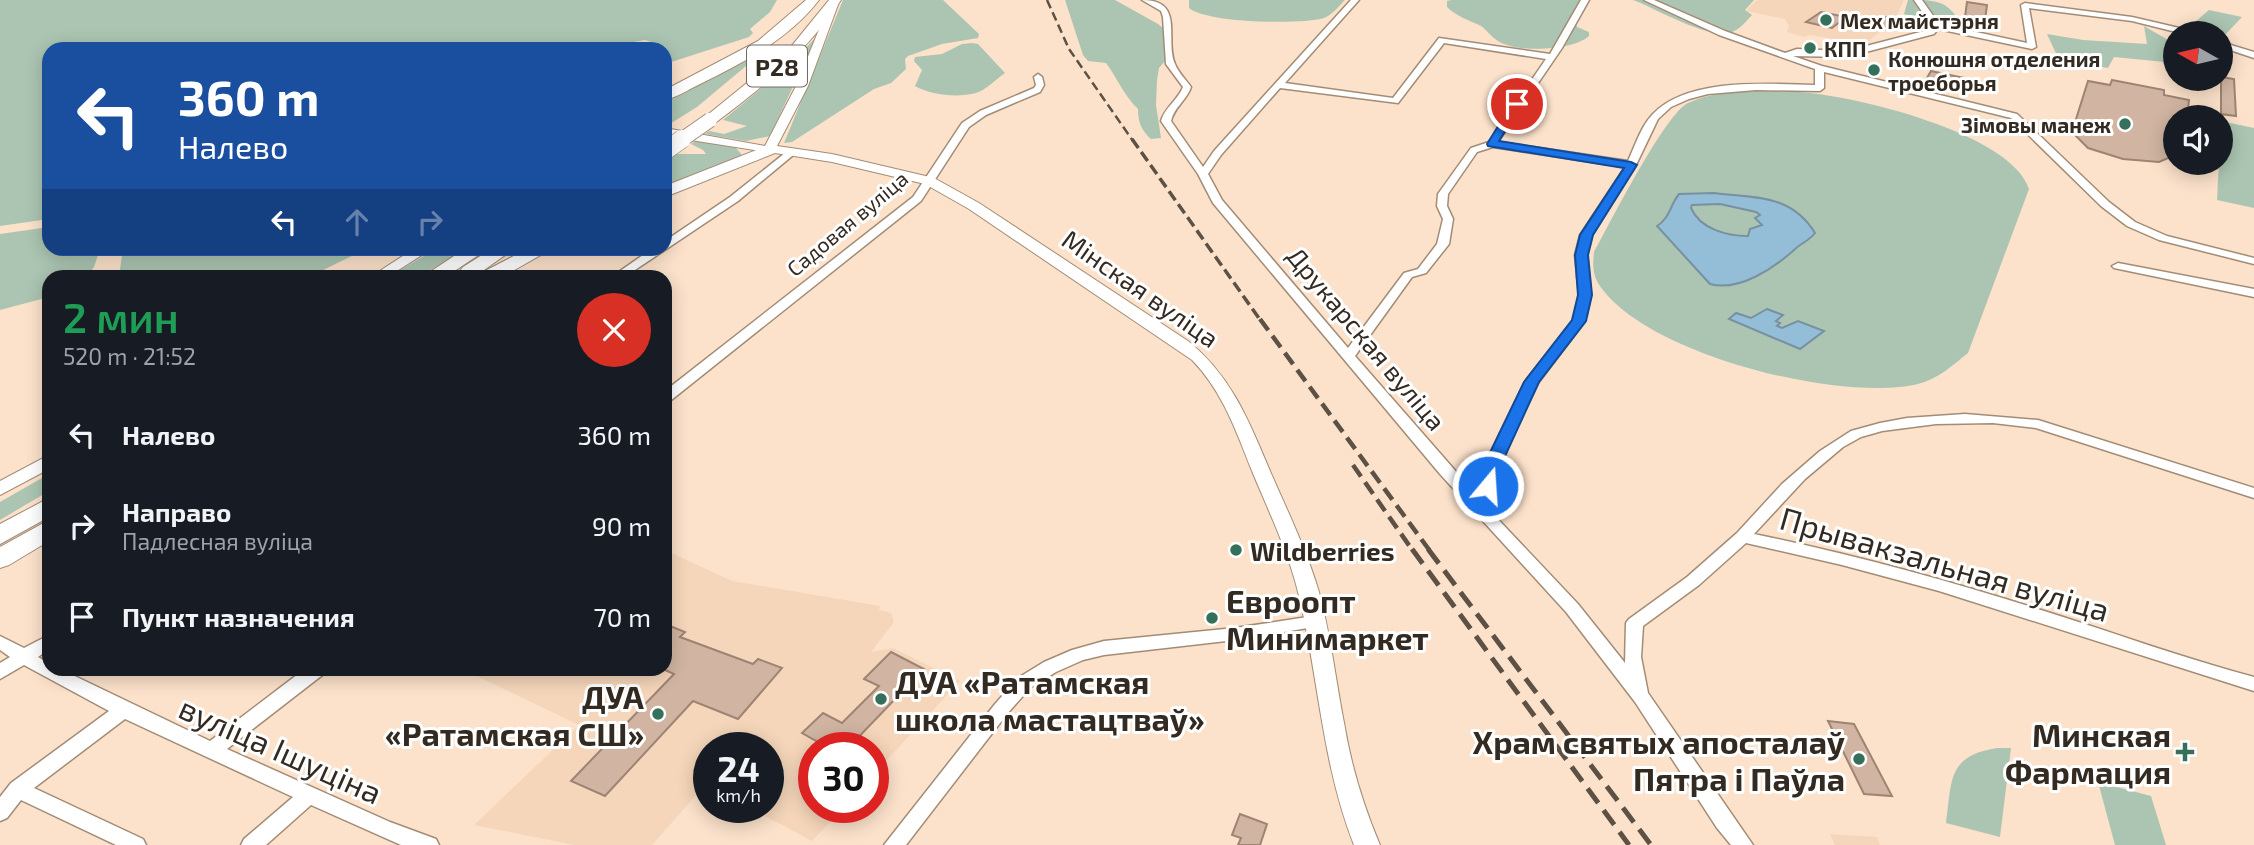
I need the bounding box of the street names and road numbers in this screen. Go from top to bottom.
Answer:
road number: Р28 [747,46,807,86]
street label: Садовая вуліца [781,165,913,282]
street label: Мінская вуліца [1056,223,1225,354]
street label: Друкарская вуліца [1281,240,1453,436]
street label: Прывакзальная вуліца [1776,498,2114,629]
street label: вуліца Ішуціна [173,687,388,812]

